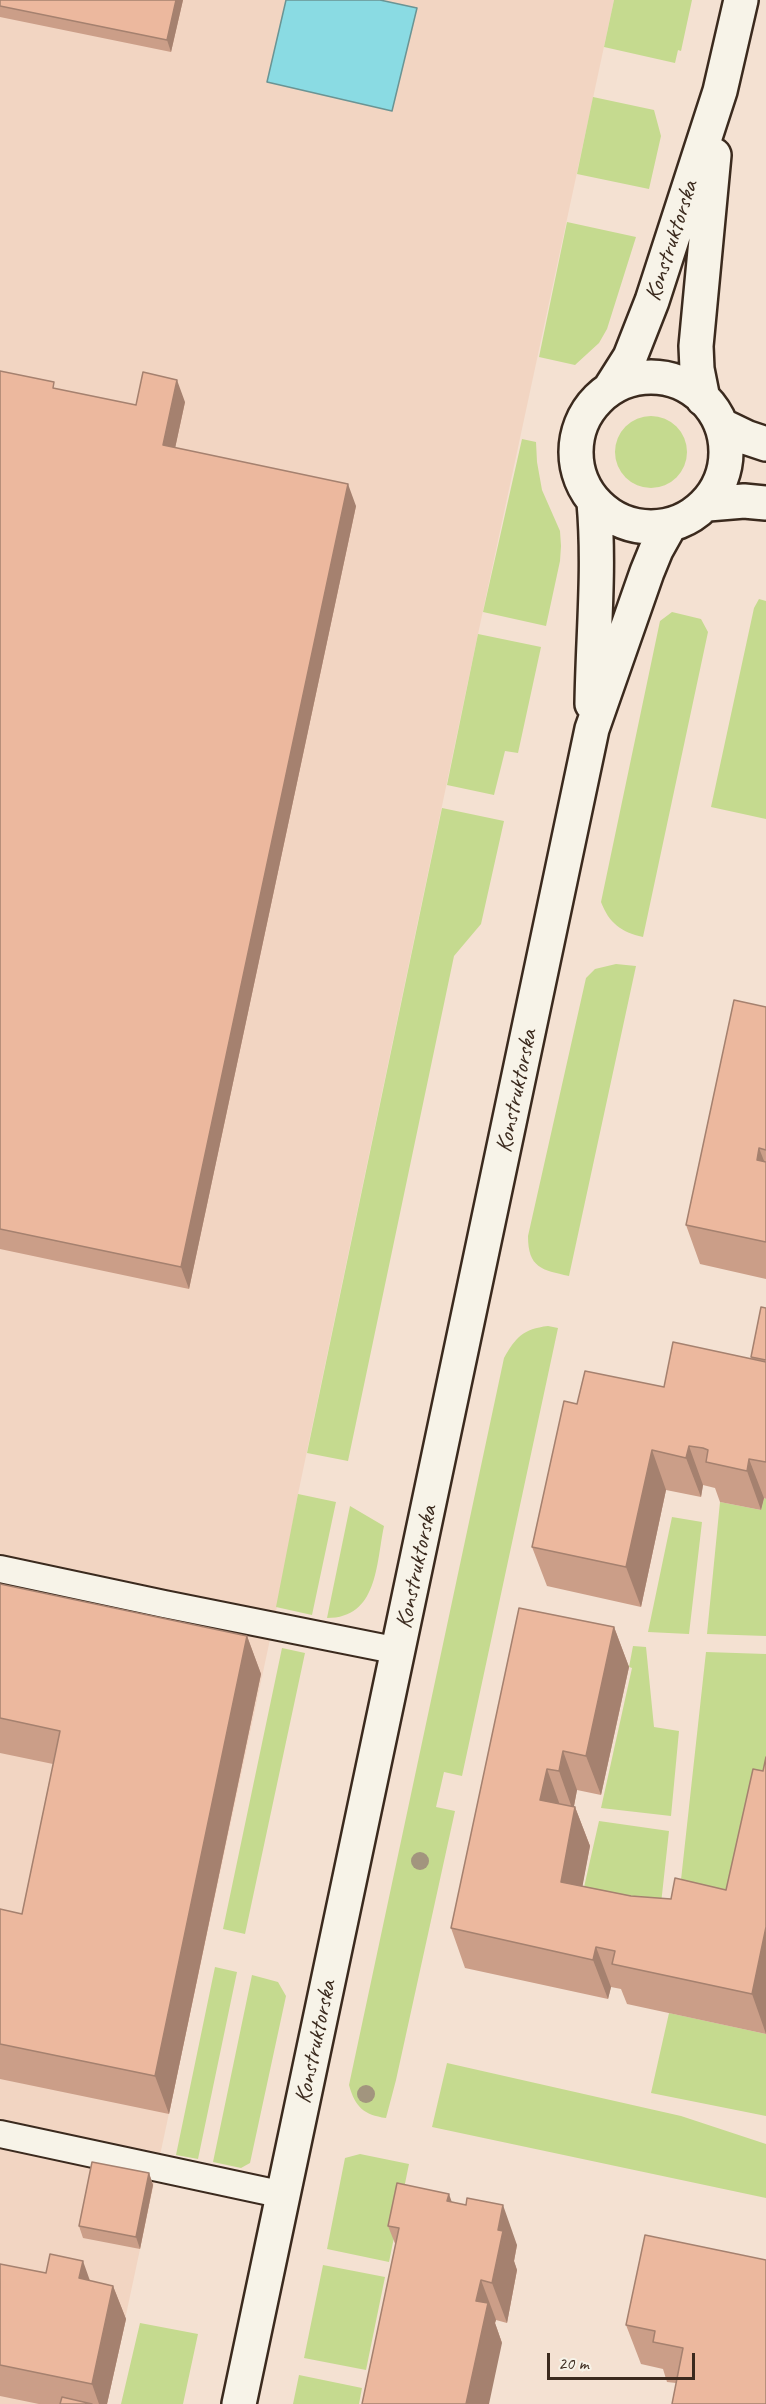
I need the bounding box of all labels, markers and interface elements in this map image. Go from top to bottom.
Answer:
street label: Konstruktorska [639,177,705,305]
street label: Konstruktorska [490,1027,544,1155]
street label: Konstruktorska [390,1503,444,1631]
street label: Konstruktorska [289,1978,343,2106]
scale bar [550,2341,698,2379]
text: 20 m [558,2352,589,2374]

